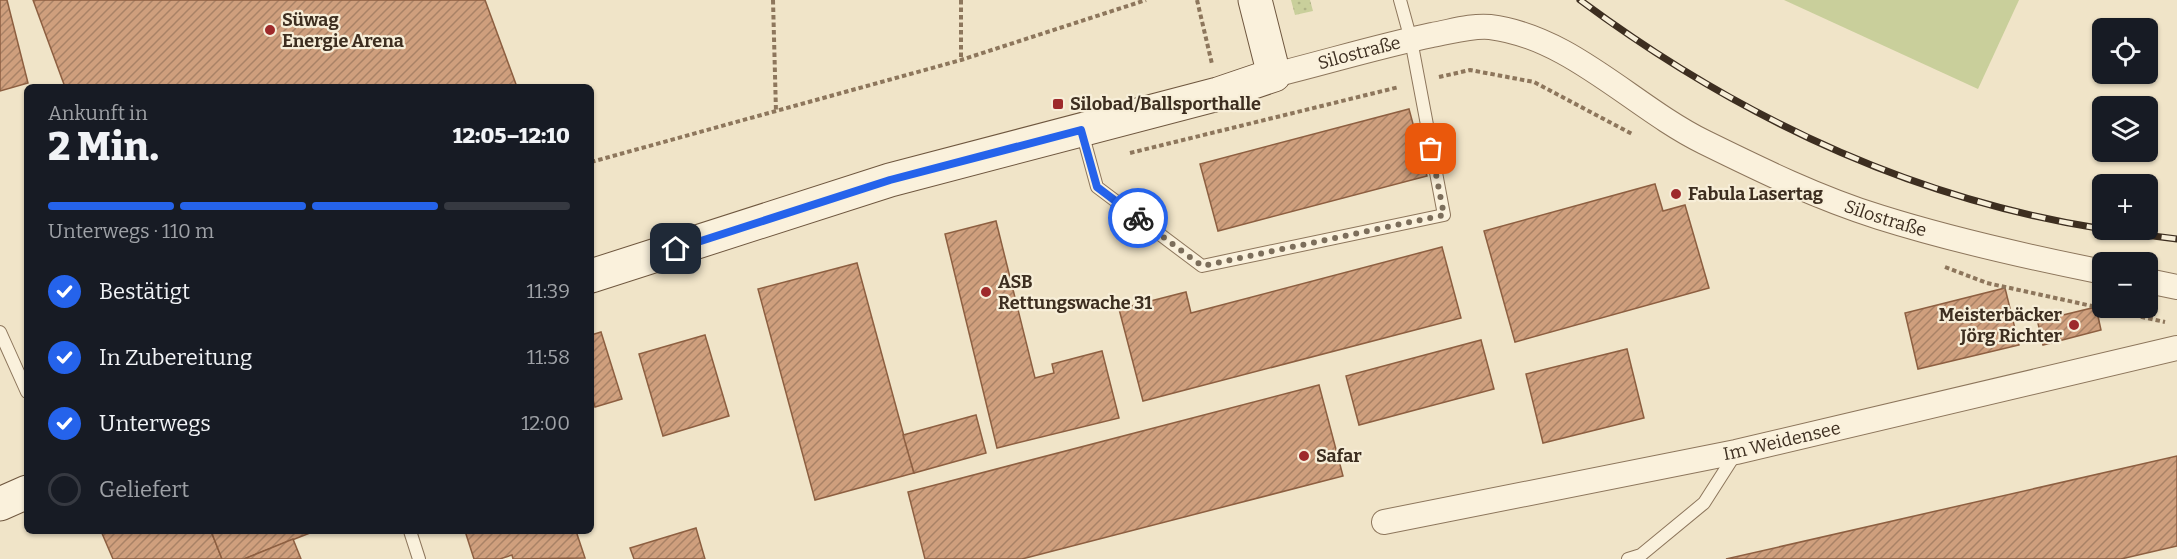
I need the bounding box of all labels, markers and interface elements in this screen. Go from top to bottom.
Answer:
place label: Süwag Energie Arena [282,9,404,52]
map controls [2092,18,2158,318]
button: locate [2092,18,2158,84]
marker: Süwag Energie Arena [263,23,277,37]
street label: Silostraße [1315,31,1403,74]
place label: Silobad/Ballsporthalle [1070,93,1261,115]
button: layers [2092,96,2158,162]
marker: Silobad/Ballsporthalle [1051,97,1065,111]
text: Ankunft in [48,101,148,125]
text: 12:05–12:10 [453,122,570,149]
pin [1405,123,1456,174]
text: 2 Min. [48,124,159,170]
icon: bag [1414,132,1447,165]
button: + [2092,174,2158,240]
place label: Fabula Lasertag [1688,183,1824,205]
marker: Fabula Lasertag [1669,187,1683,201]
courier [1108,188,1168,248]
street label: Silostraße [1841,195,1929,242]
icon: bike [1122,202,1155,235]
text: Unterwegs · 110 m [48,219,214,243]
pin [650,223,701,274]
icon: home [659,232,692,265]
button: − [2092,252,2158,318]
place label: ASB Rettungswache 31 [998,271,1152,314]
icon: check [48,275,81,308]
text: Bestätigt [99,278,190,305]
text: 11:39 [526,279,570,303]
marker: ASB Rettungswache 31 [979,285,993,299]
place label: Meisterbäcker Jörg Richter [1939,304,2063,347]
marker: Meisterbäcker Jörg Richter [2067,318,2081,332]
icon: check [48,341,81,374]
text: In Zubereitung [99,344,252,371]
text: 11:58 [527,345,570,369]
icon: check [48,407,81,440]
text: Unterwegs [99,410,211,437]
text: 12:00 [521,411,570,435]
street label: Im Weidensee [1721,417,1843,465]
place label: Safar [1316,445,1362,467]
marker: Safar [1297,449,1311,463]
text: Geliefert [99,476,189,503]

